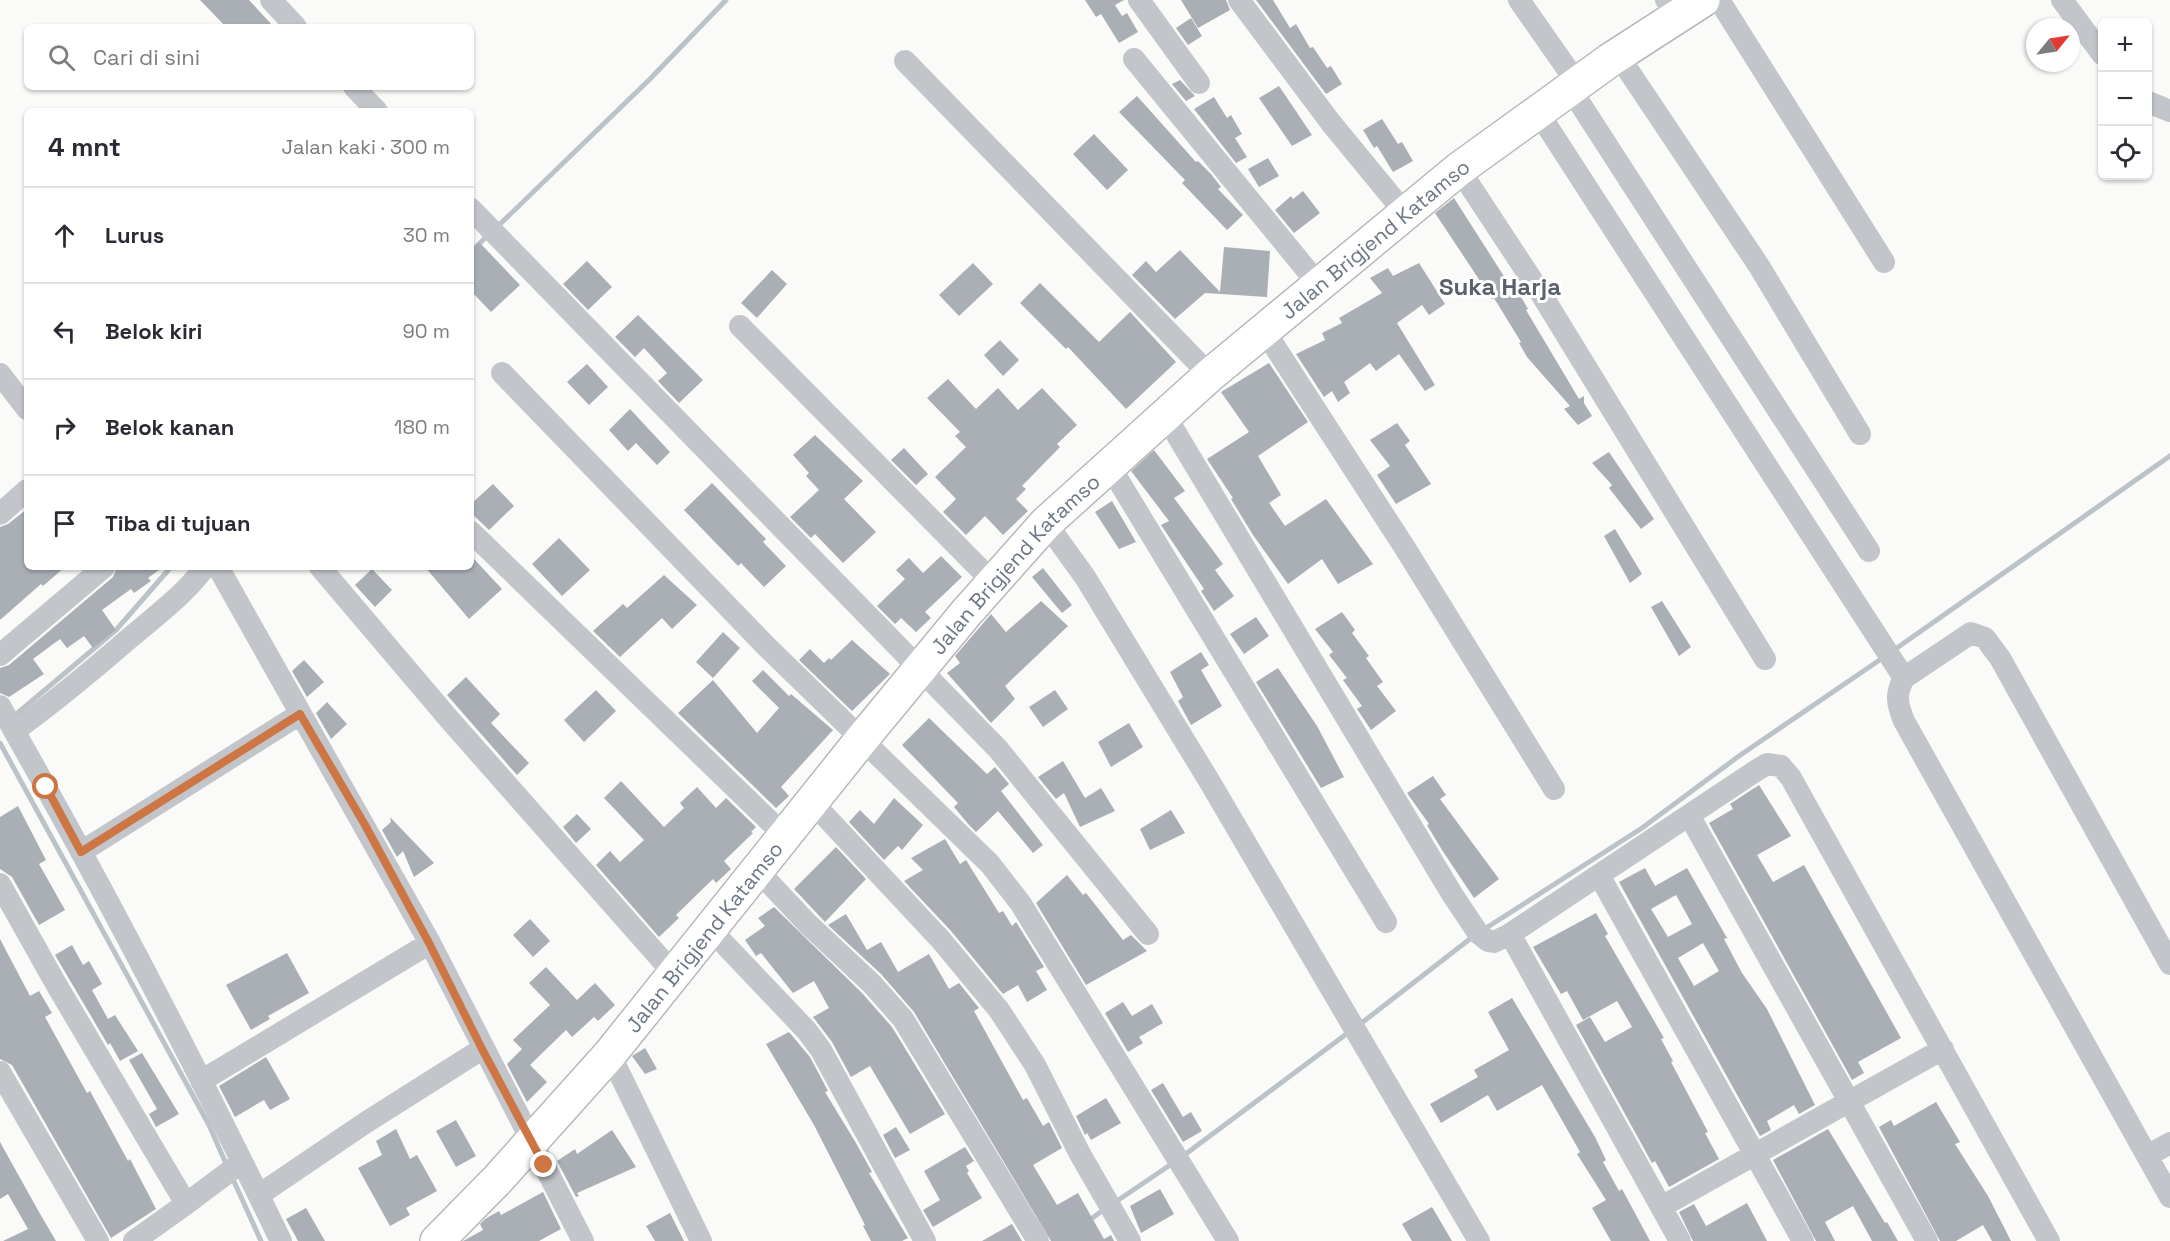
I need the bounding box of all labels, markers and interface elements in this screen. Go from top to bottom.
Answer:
north arrow [2026,18,2080,72]
map controls [2098,18,2152,180]
button: + [2098,18,2152,72]
search box [24,24,474,90]
icon: search [45,41,78,74]
text: Cari di sini [93,43,200,71]
button: − [2098,72,2152,126]
button: locate [2098,126,2152,180]
text: 4 mnt [48,130,121,164]
text: Jalan kaki · 300 m [282,134,450,160]
street label: Jalan Brigjend Katamso [1275,152,1475,325]
icon: ahead [48,219,81,252]
text: Lurus [105,221,164,249]
text: 30 m [403,222,450,248]
district label: Suka Harja [1439,271,1561,302]
icon: left [48,315,81,348]
text: Belok kiri [105,317,202,345]
text: 90 m [403,318,450,344]
icon: right [48,411,81,444]
text: Belok kanan [105,413,234,441]
text: 180 m [394,414,450,440]
street label: Jalan Brigjend Katamso [924,468,1105,660]
icon: arrive [48,507,81,540]
text: Tiba di tujuan [105,509,251,537]
route start [32,773,58,799]
street label: Jalan Brigjend Katamso [619,836,789,1038]
route end [530,1151,556,1177]

